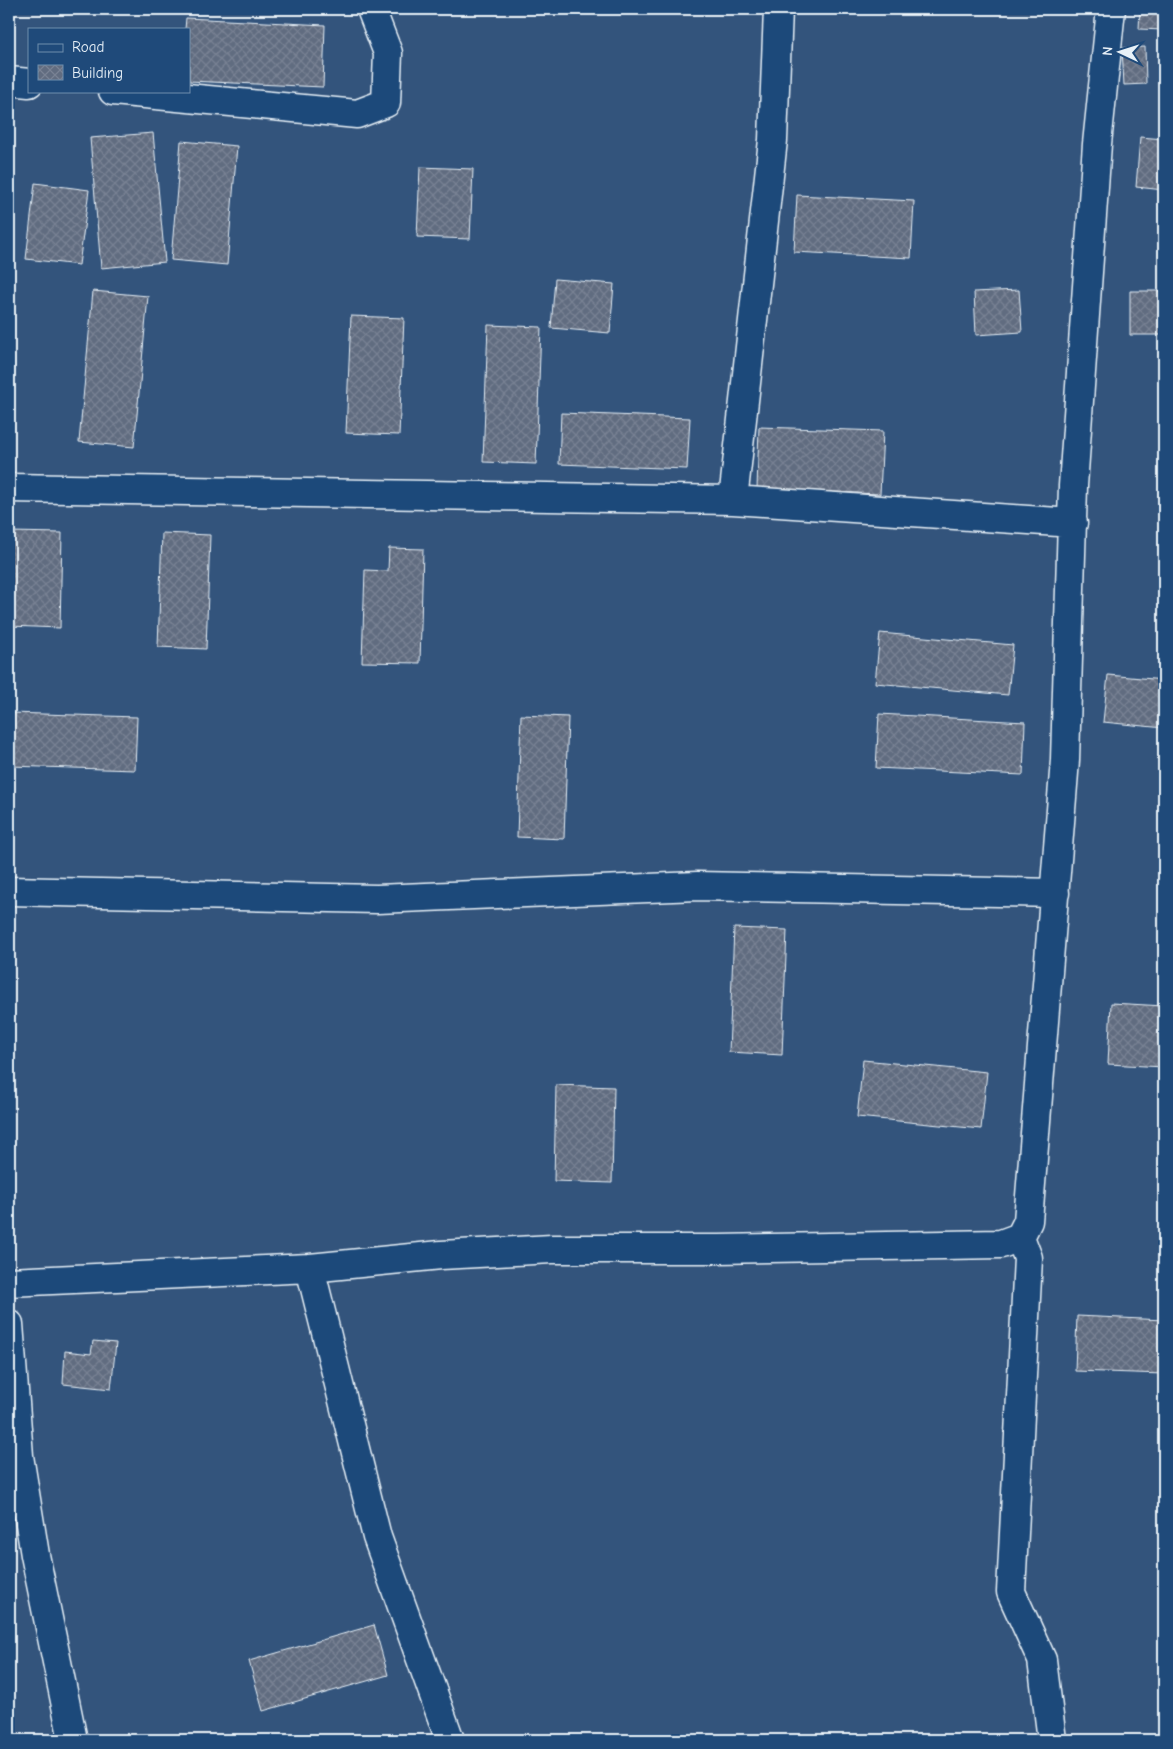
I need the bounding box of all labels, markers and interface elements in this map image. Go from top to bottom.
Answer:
legend [28,28,190,92]
north arrow [1096,28,1146,78]
text: Road [72,38,104,56]
text: N [1099,46,1116,56]
text: Building [72,64,123,82]

